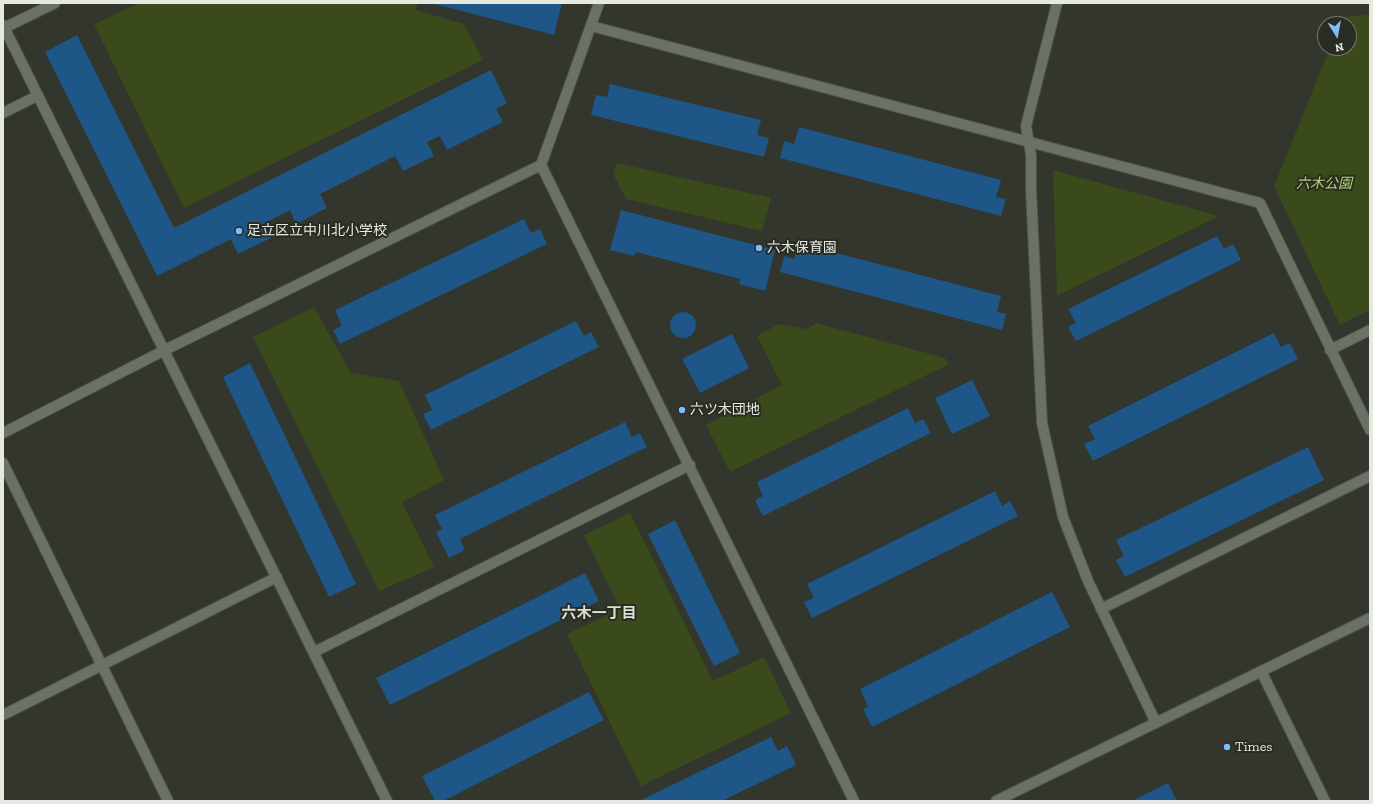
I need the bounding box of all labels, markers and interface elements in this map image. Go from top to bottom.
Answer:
north arrow [1317,16,1357,56]
text: N [1334,40,1345,54]
park label: 六木公園 [1296,176,1352,192]
place label: 足立区立中川北小学校 [247,223,387,239]
marker: 足立区立中川北小学校 [234,226,244,236]
place label: 六木保育園 [767,240,837,256]
marker: 六木保育園 [754,243,764,253]
place label: 六ツ木団地 [690,402,760,418]
marker: 六ツ木団地 [677,405,687,415]
district label: 六木一丁目 [562,605,636,623]
place label: Times [1235,739,1272,755]
marker: Times [1222,742,1232,752]

